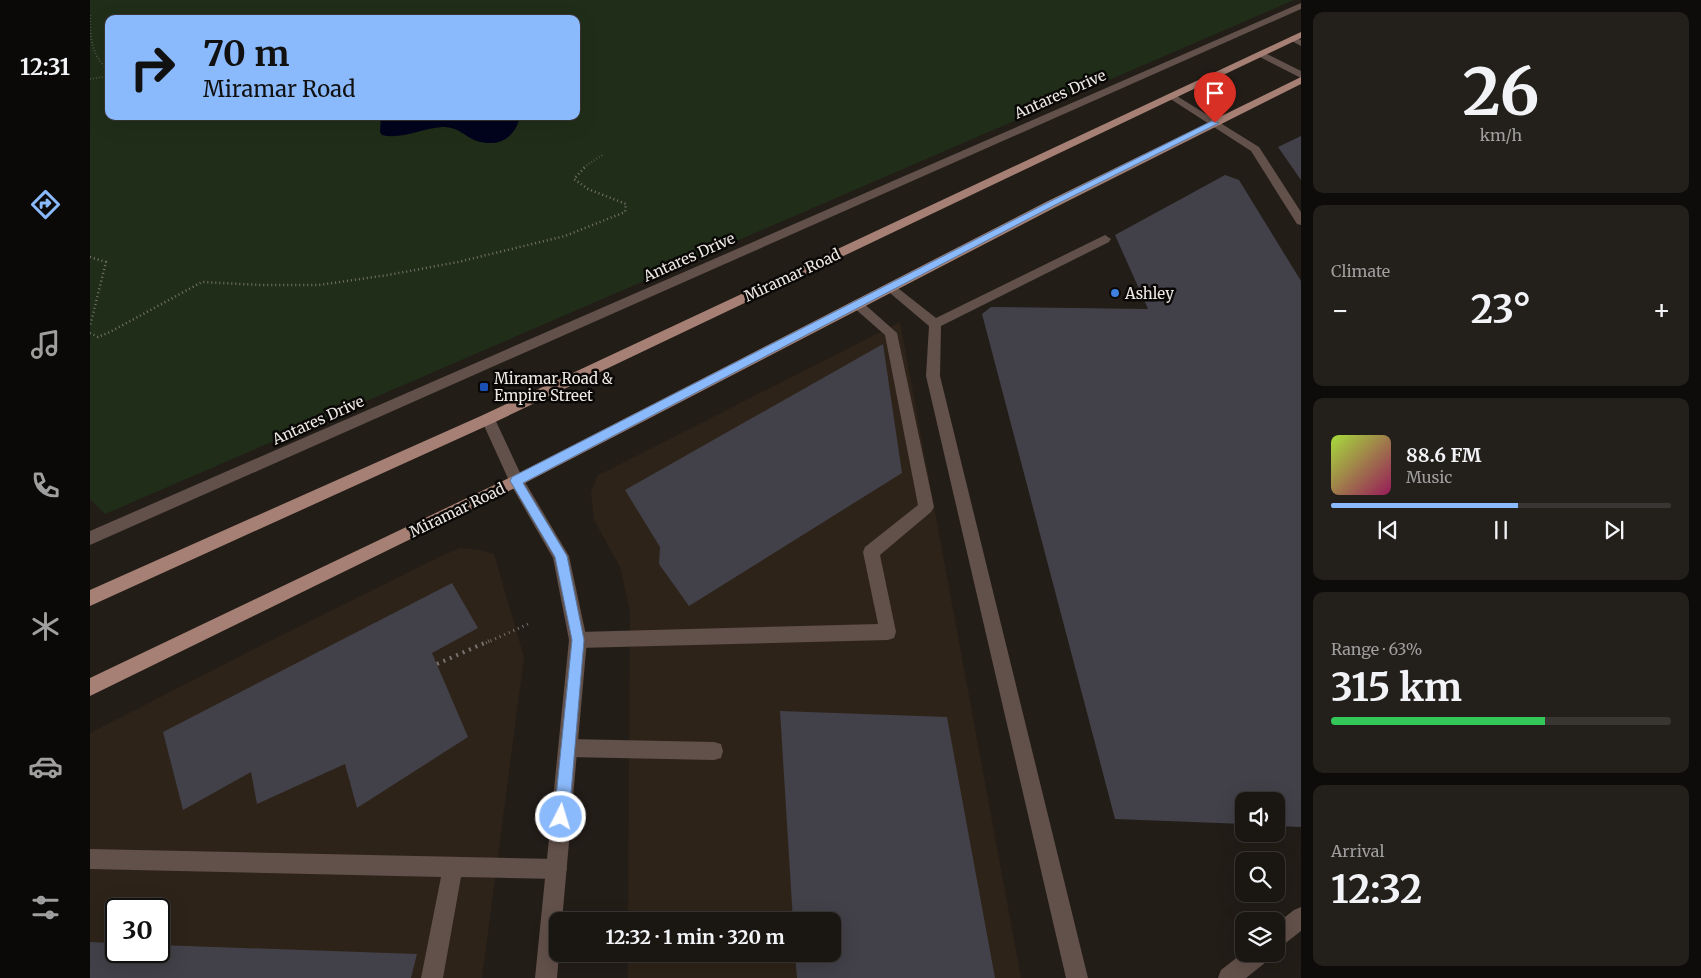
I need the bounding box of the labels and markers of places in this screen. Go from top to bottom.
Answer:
pin [1194,72,1236,123]
place label: Ashley [1124,284,1174,303]
marker: Ashley [1109,287,1121,299]
place label: Miramar Road & Empire Street [494,369,614,405]
marker: Miramar Road & Empire Street [478,381,490,393]

